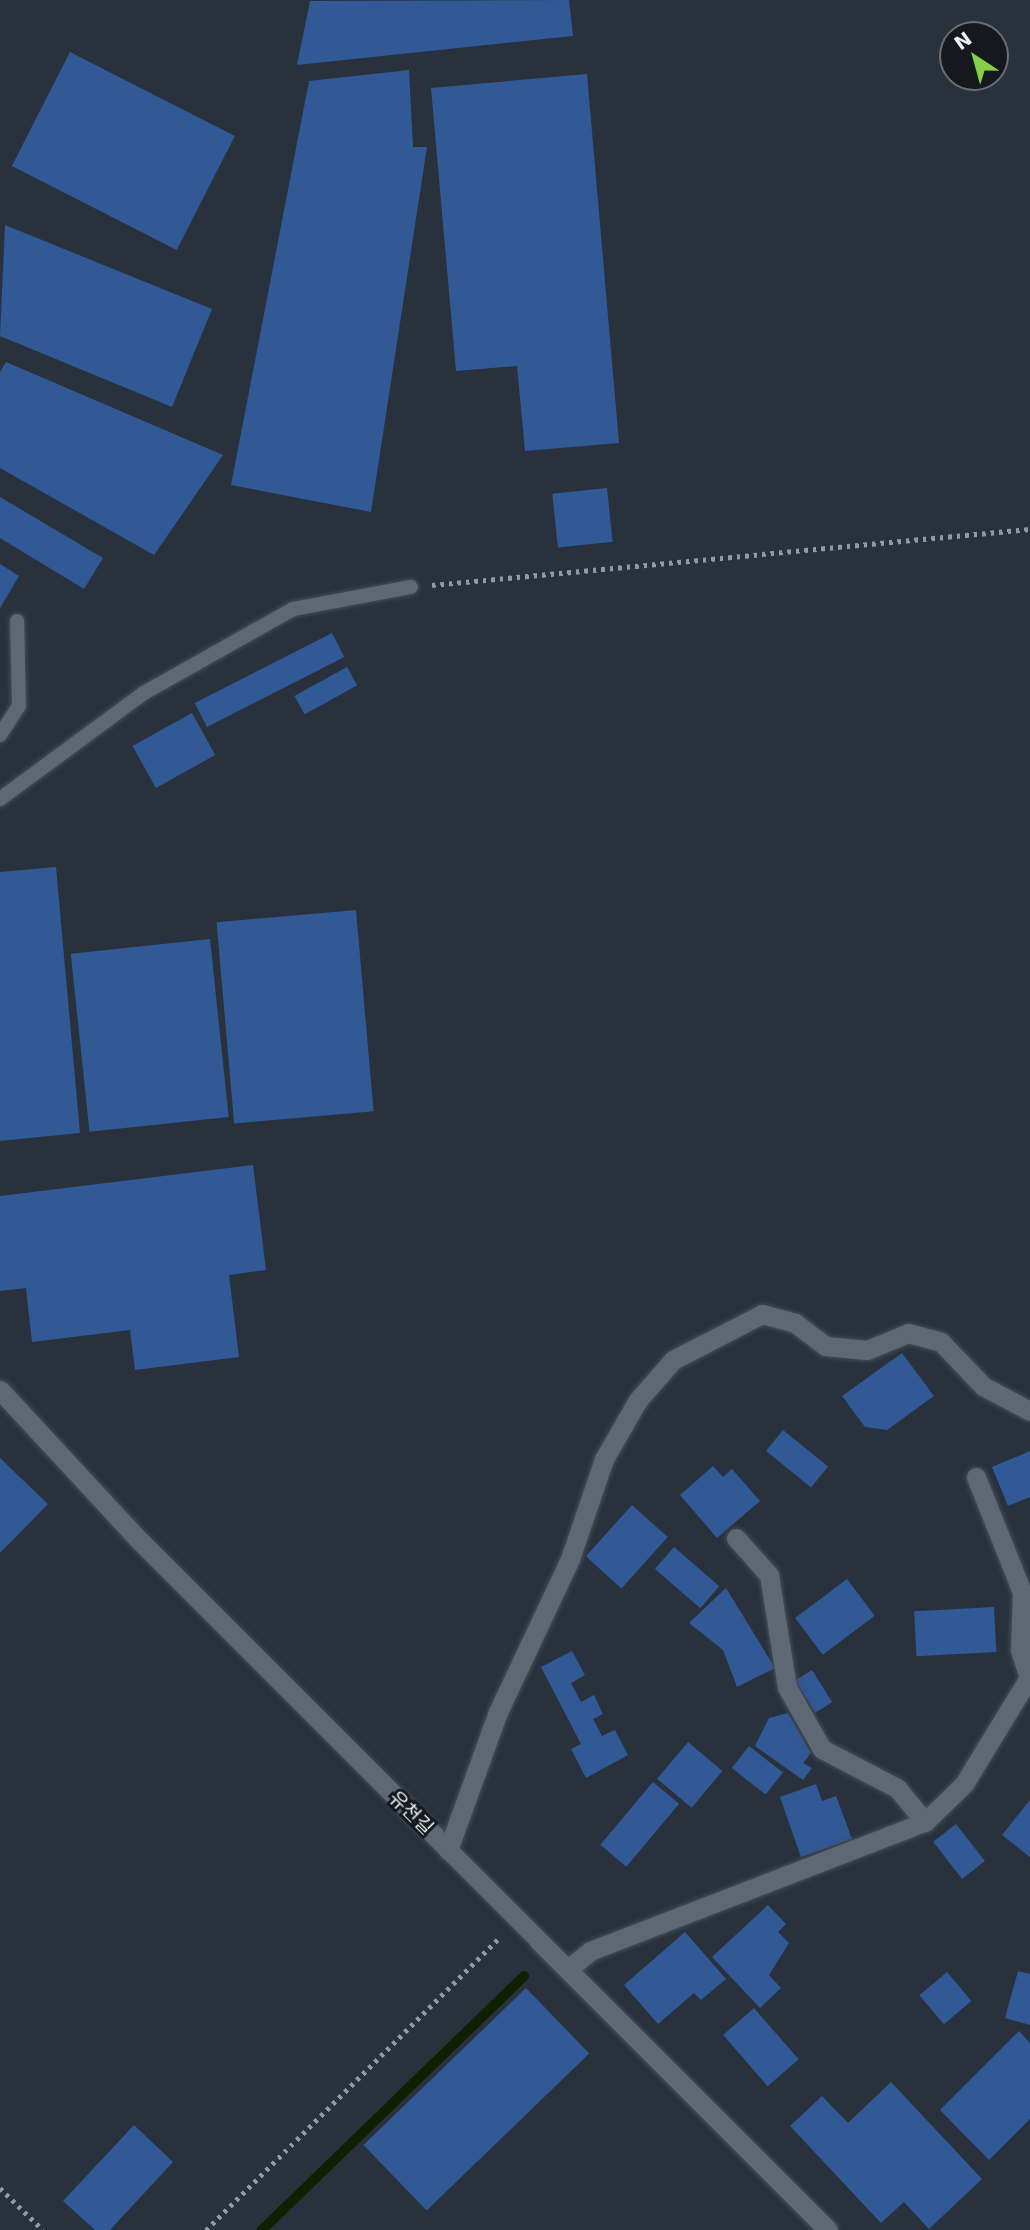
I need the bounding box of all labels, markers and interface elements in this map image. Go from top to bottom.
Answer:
north arrow [939,21,1009,91]
text: N [950,27,976,54]
street label: 유천길 [384,1786,438,1840]

